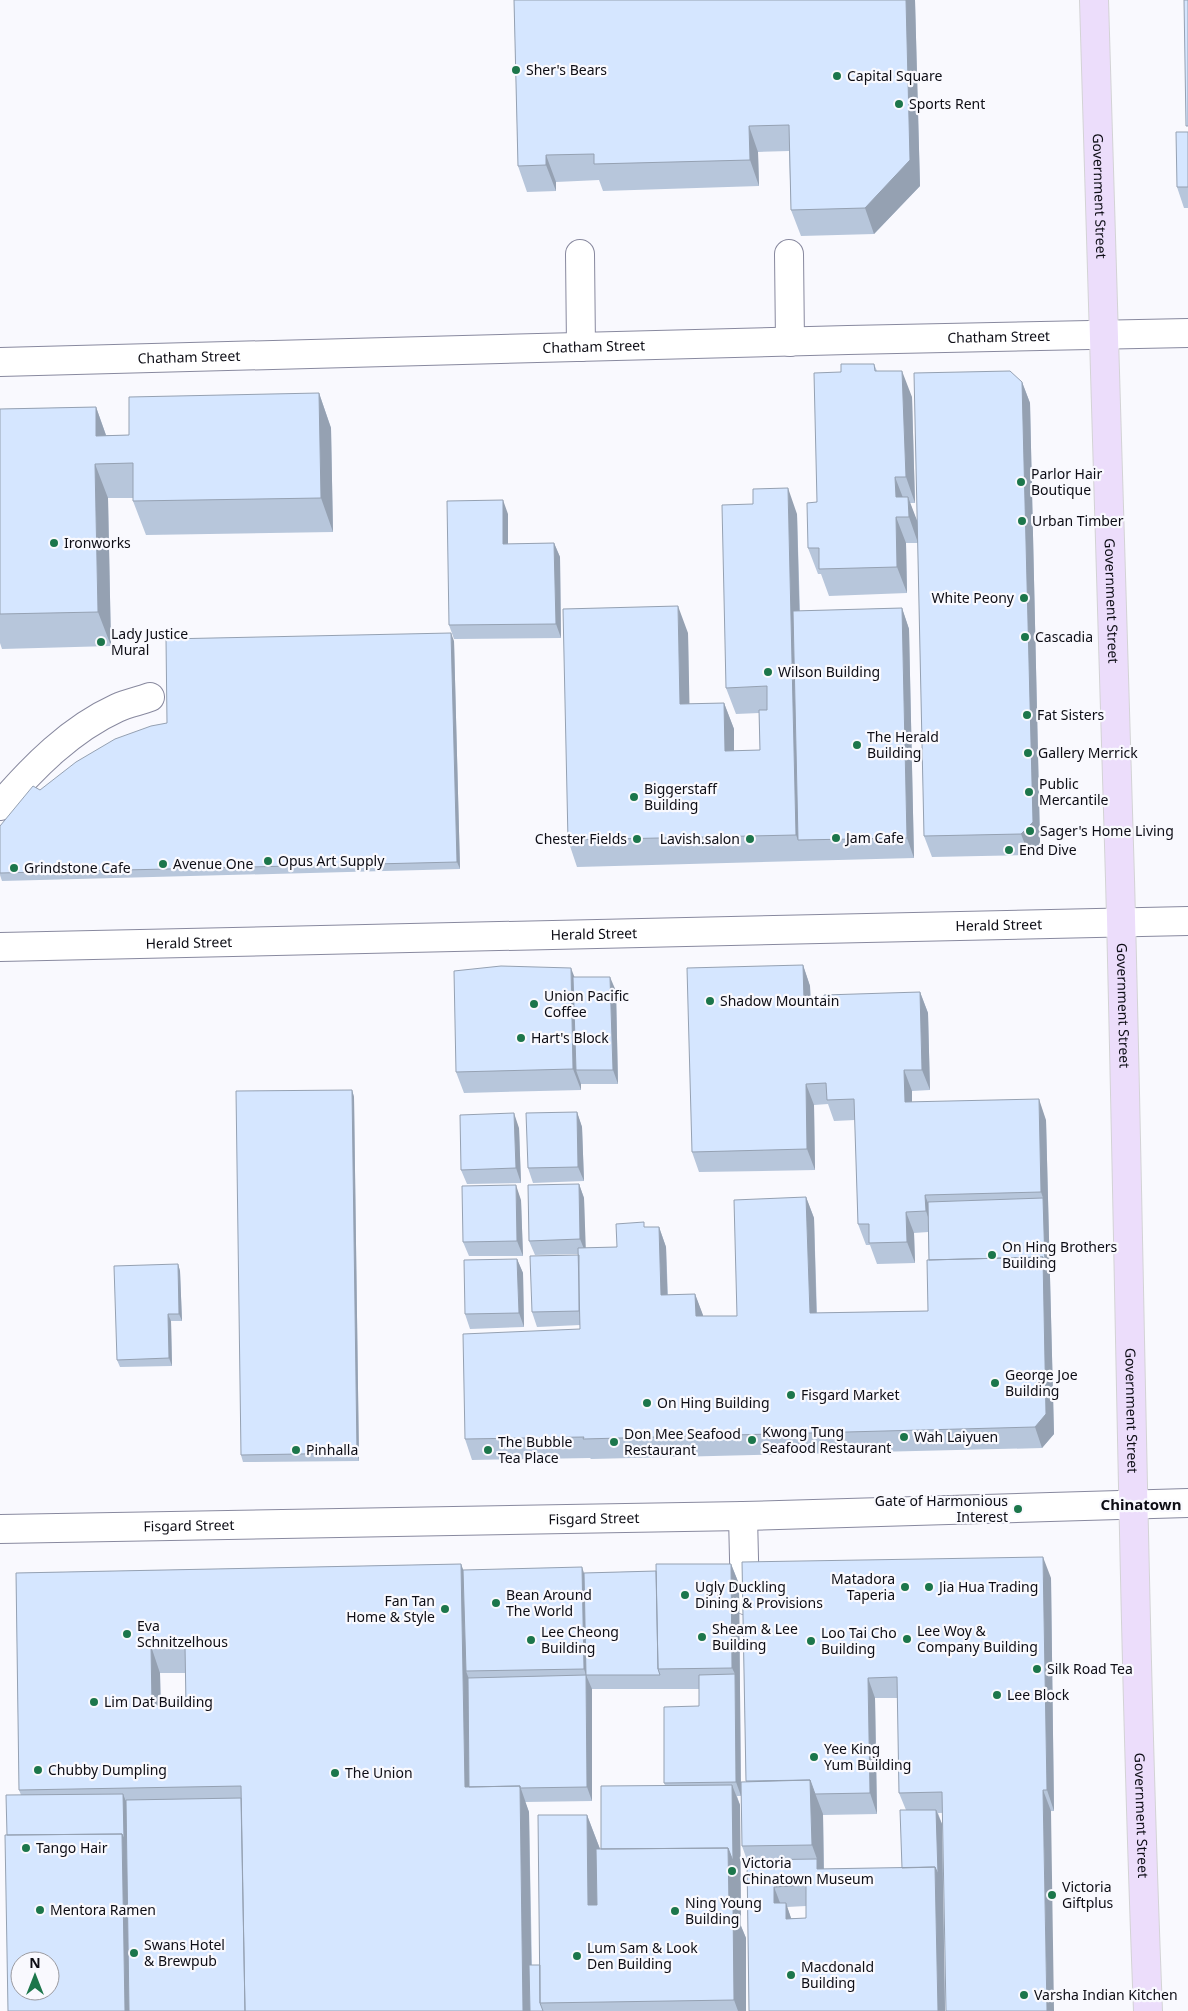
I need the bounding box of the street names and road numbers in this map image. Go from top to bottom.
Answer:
street label: Government Street [1089,133,1111,259]
street label: Chatham Street [947,326,1050,347]
street label: Chatham Street [542,335,645,357]
street label: Chatham Street [137,346,241,367]
street label: Government Street [1101,538,1123,664]
street label: Herald Street [955,914,1042,935]
street label: Herald Street [550,923,637,944]
street label: Herald Street [145,932,232,953]
street label: Government Street [1113,943,1135,1068]
street label: Government Street [1121,1348,1143,1473]
street label: Fisgard Street [548,1508,640,1528]
street label: Fisgard Street [143,1515,235,1535]
street label: Government Street [1130,1752,1153,1878]

